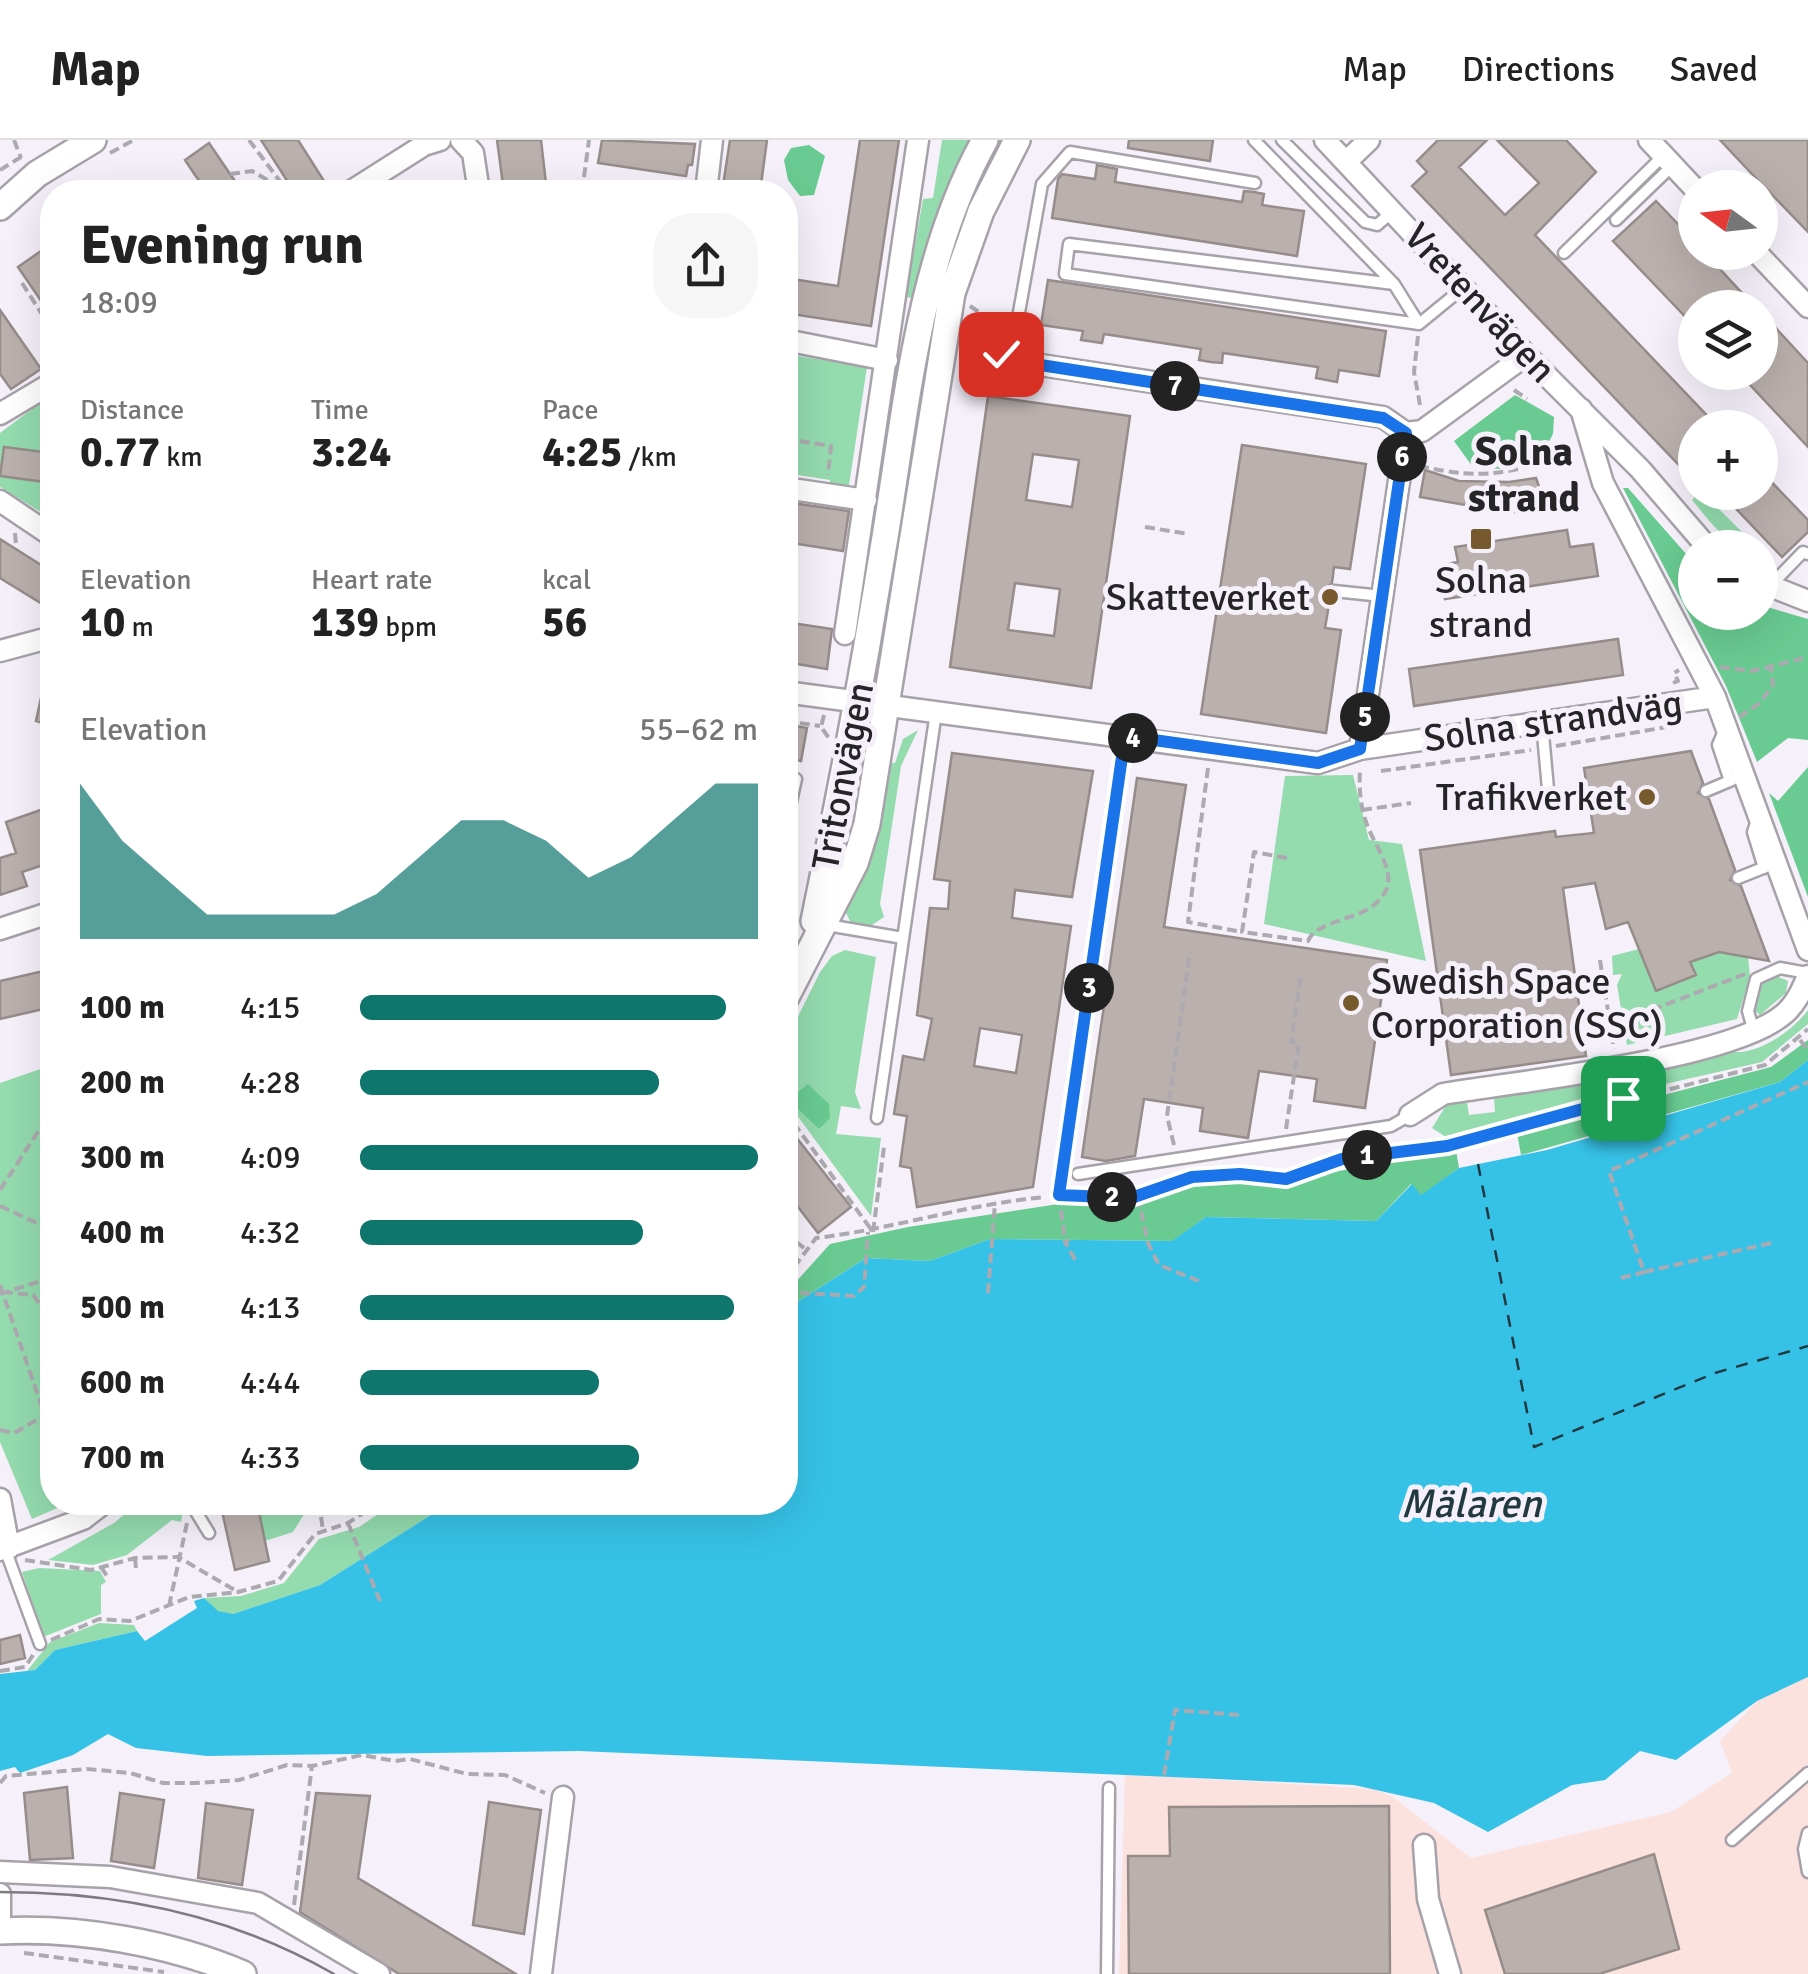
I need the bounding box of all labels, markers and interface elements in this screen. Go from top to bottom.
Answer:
text: Map [50,40,140,99]
text: Map [1342,48,1407,91]
text: Directions [1462,48,1615,91]
text: Saved [1670,48,1758,91]
north arrow [1678,170,1778,270]
map controls [1678,170,1778,630]
text: Evening run [80,211,364,279]
button: share [653,213,758,318]
street label: Vretenvägen [1394,213,1566,393]
text: 18:09 [80,283,158,322]
button: layers [1678,290,1778,390]
pin [959,312,1044,397]
icon: check [974,327,1029,382]
pin: 7 [1150,361,1200,411]
text: 7 [1167,369,1183,403]
text: Distance [80,393,184,427]
text: Time [311,393,369,427]
text: Pace [542,393,598,427]
button: + [1678,410,1778,510]
text: 0.77 [80,427,160,478]
text: 3:24 [311,427,391,478]
text: 4:25 [542,427,622,478]
district label: Solna strand [1468,427,1580,523]
pin: 6 [1377,432,1427,482]
text: km [160,440,203,474]
text: /km [622,440,677,474]
text: 6 [1394,440,1410,474]
marker: Solna strand [1468,526,1494,552]
button: − [1678,530,1778,630]
place label: Solna strand [1429,557,1533,648]
text: Elevation [80,563,192,597]
text: Heart rate [311,563,433,597]
text: kcal [542,563,591,597]
place label: Skatteverket [1106,574,1310,621]
marker: Skatteverket [1319,586,1341,608]
text: 10 [80,597,125,648]
text: 139 [311,597,379,648]
text: 56 [542,597,587,648]
text: m [125,610,154,644]
text: bpm [379,610,437,644]
street label: Tritonvägen [802,678,884,874]
street label: Solna strandväg [1421,680,1685,762]
pin: 5 [1340,692,1390,742]
text: 5 [1357,700,1373,734]
text: Elevation [80,710,207,749]
text: 55–62 m [639,710,758,749]
pin: 4 [1108,713,1158,763]
text: 4 [1125,721,1141,755]
place label: Trafikverket [1436,774,1627,821]
marker: Trafikverket [1636,786,1658,808]
place label: Swedish Space Corporation (SSC) [1371,958,1663,1049]
pin: 3 [1064,963,1114,1013]
text: 3 [1081,971,1097,1005]
text: 100 m [80,988,165,1027]
text: 4:15 [240,988,300,1027]
marker: Swedish Space Corporation (SSC) [1340,992,1362,1014]
pin [1581,1056,1666,1141]
text: 200 m [80,1063,165,1102]
text: 4:28 [240,1063,300,1102]
icon: arrive [1596,1071,1651,1126]
pin: 1 [1342,1130,1392,1180]
text: 300 m [80,1138,165,1177]
text: 4:09 [240,1138,300,1177]
text: 1 [1359,1138,1375,1172]
pin: 2 [1087,1172,1137,1222]
text: 2 [1104,1180,1120,1214]
text: 400 m [80,1213,165,1252]
text: 4:32 [240,1213,300,1252]
text: 500 m [80,1288,165,1327]
text: 4:13 [240,1288,300,1327]
text: 600 m [80,1363,165,1402]
text: 4:44 [240,1363,300,1402]
text: 700 m [80,1438,165,1477]
text: 4:33 [240,1438,300,1477]
water label: Mälaren [1401,1479,1542,1529]

